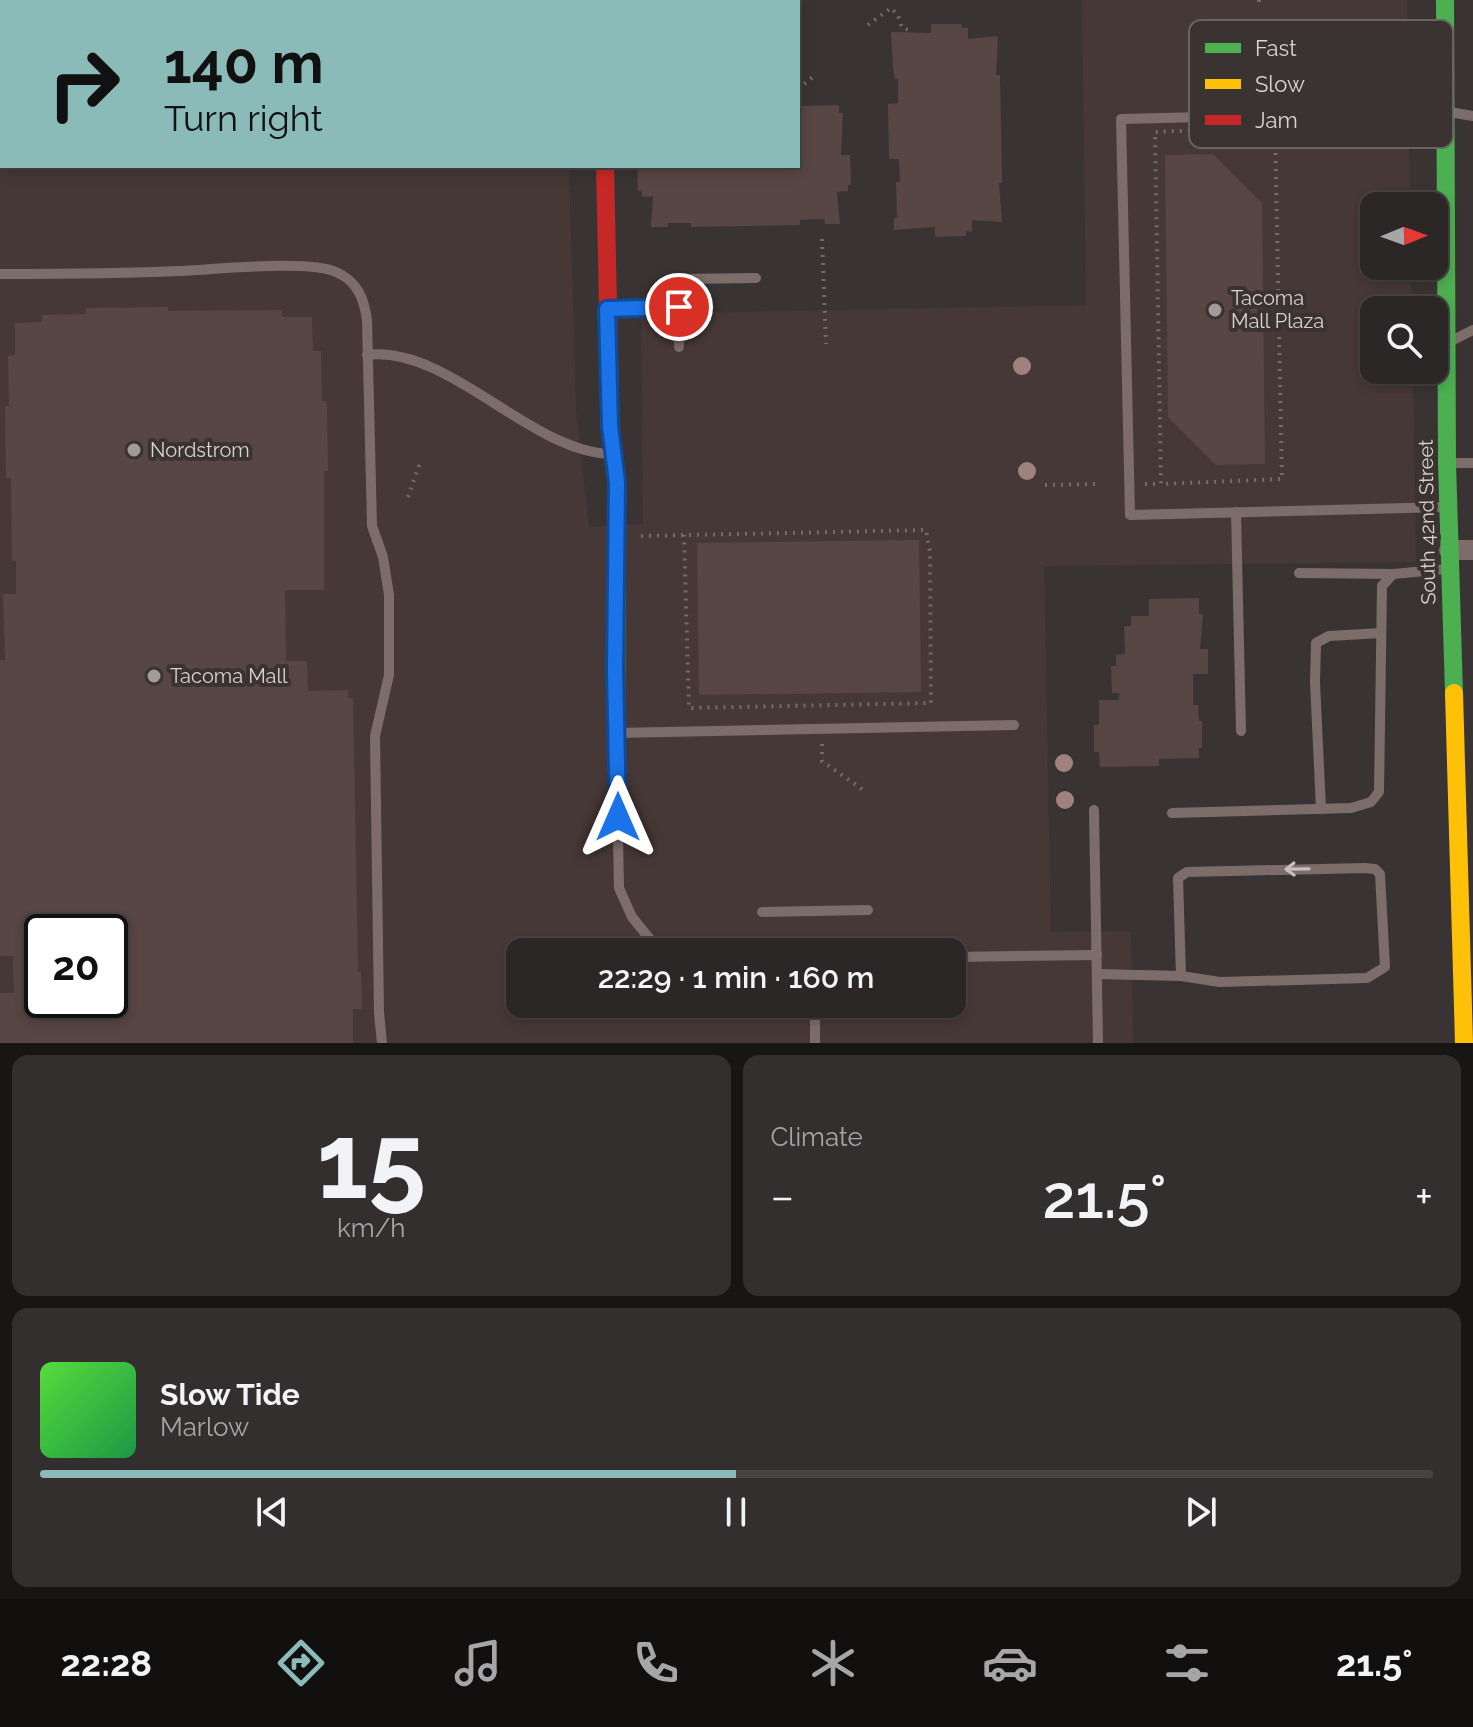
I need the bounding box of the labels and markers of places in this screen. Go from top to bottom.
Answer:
pin [645,273,713,341]
place label: Tacoma Mall Plaza [1231,286,1324,333]
marker: Tacoma Mall Plaza [1206,301,1224,319]
place label: Nordstrom [150,438,250,462]
marker: Nordstrom [125,441,143,459]
place label: Tacoma Mall [170,664,288,688]
marker: Tacoma Mall [145,667,163,685]

